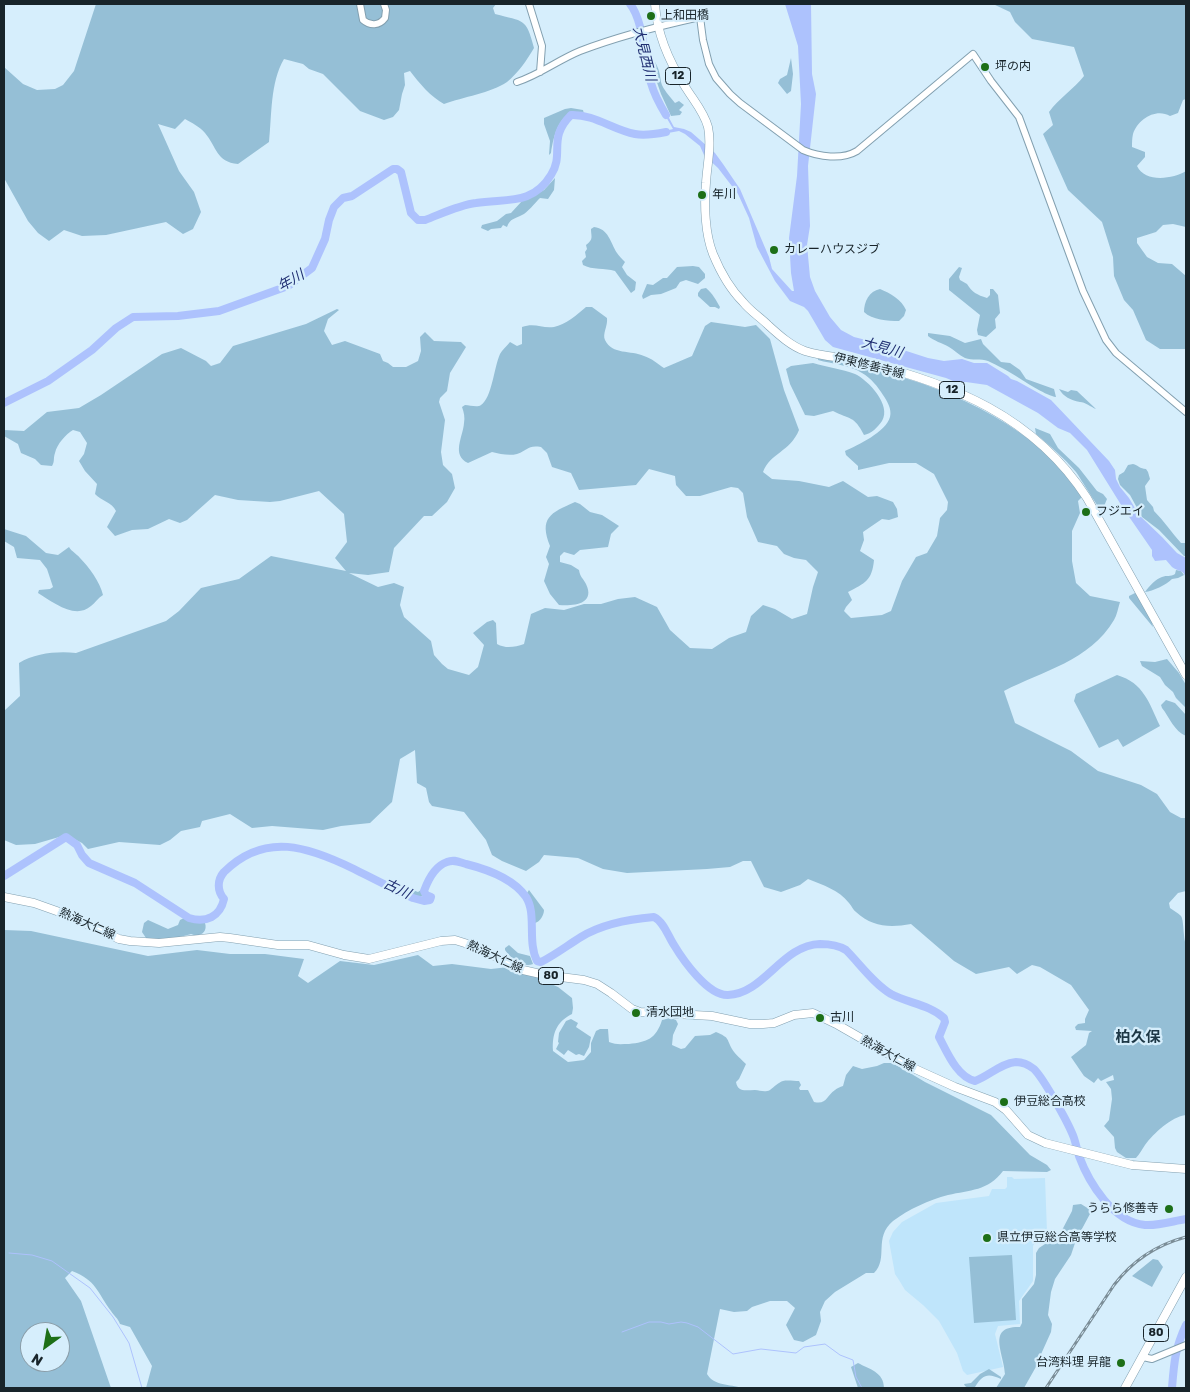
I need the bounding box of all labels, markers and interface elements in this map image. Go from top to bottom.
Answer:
place label: 上和田橋 [661,9,709,23]
marker: 上和田橋 [645,10,657,22]
water label: 大見西川 [629,25,659,83]
place label: 坪の内 [995,60,1031,74]
marker: 坪の内 [979,61,991,73]
road number: 12 [666,68,690,84]
place label: 年川 [712,188,736,202]
marker: 年川 [696,189,708,201]
place label: カレーハウスジブ [784,243,880,257]
marker: カレーハウスジブ [768,244,780,256]
water label: 年川 [275,267,307,295]
water label: 大見川 [860,334,904,362]
street label: 伊東修善寺線 [832,350,906,382]
road number: 12 [940,382,964,398]
place label: フジエイ [1096,505,1144,519]
marker: フジエイ [1080,506,1092,518]
water label: 古川 [381,875,413,903]
street label: 熱海大仁線 [57,905,117,943]
street label: 熱海大仁線 [465,938,525,976]
road number: 80 [538,968,564,984]
place label: 清水団地 [646,1006,694,1020]
marker: 清水団地 [630,1007,642,1019]
place label: 古川 [830,1011,854,1025]
marker: 古川 [814,1012,826,1024]
district label: 柏久保 [1116,1029,1160,1047]
street label: 熱海大仁線 [858,1033,918,1075]
place label: 伊豆総合高校 [1014,1095,1086,1109]
marker: 伊豆総合高校 [998,1096,1010,1108]
place label: うらら修善寺 [1087,1202,1159,1216]
marker: うらら修善寺 [1163,1203,1175,1215]
place label: 県立伊豆総合高等学校 [997,1231,1117,1245]
marker: 県立伊豆総合高等学校 [981,1232,993,1244]
north arrow [20,1322,70,1372]
road number: 80 [1144,1325,1168,1342]
text: N [29,1349,46,1369]
place label: 台湾料理 昇龍 [1036,1356,1111,1370]
marker: 台湾料理 昇龍 [1115,1357,1127,1369]

